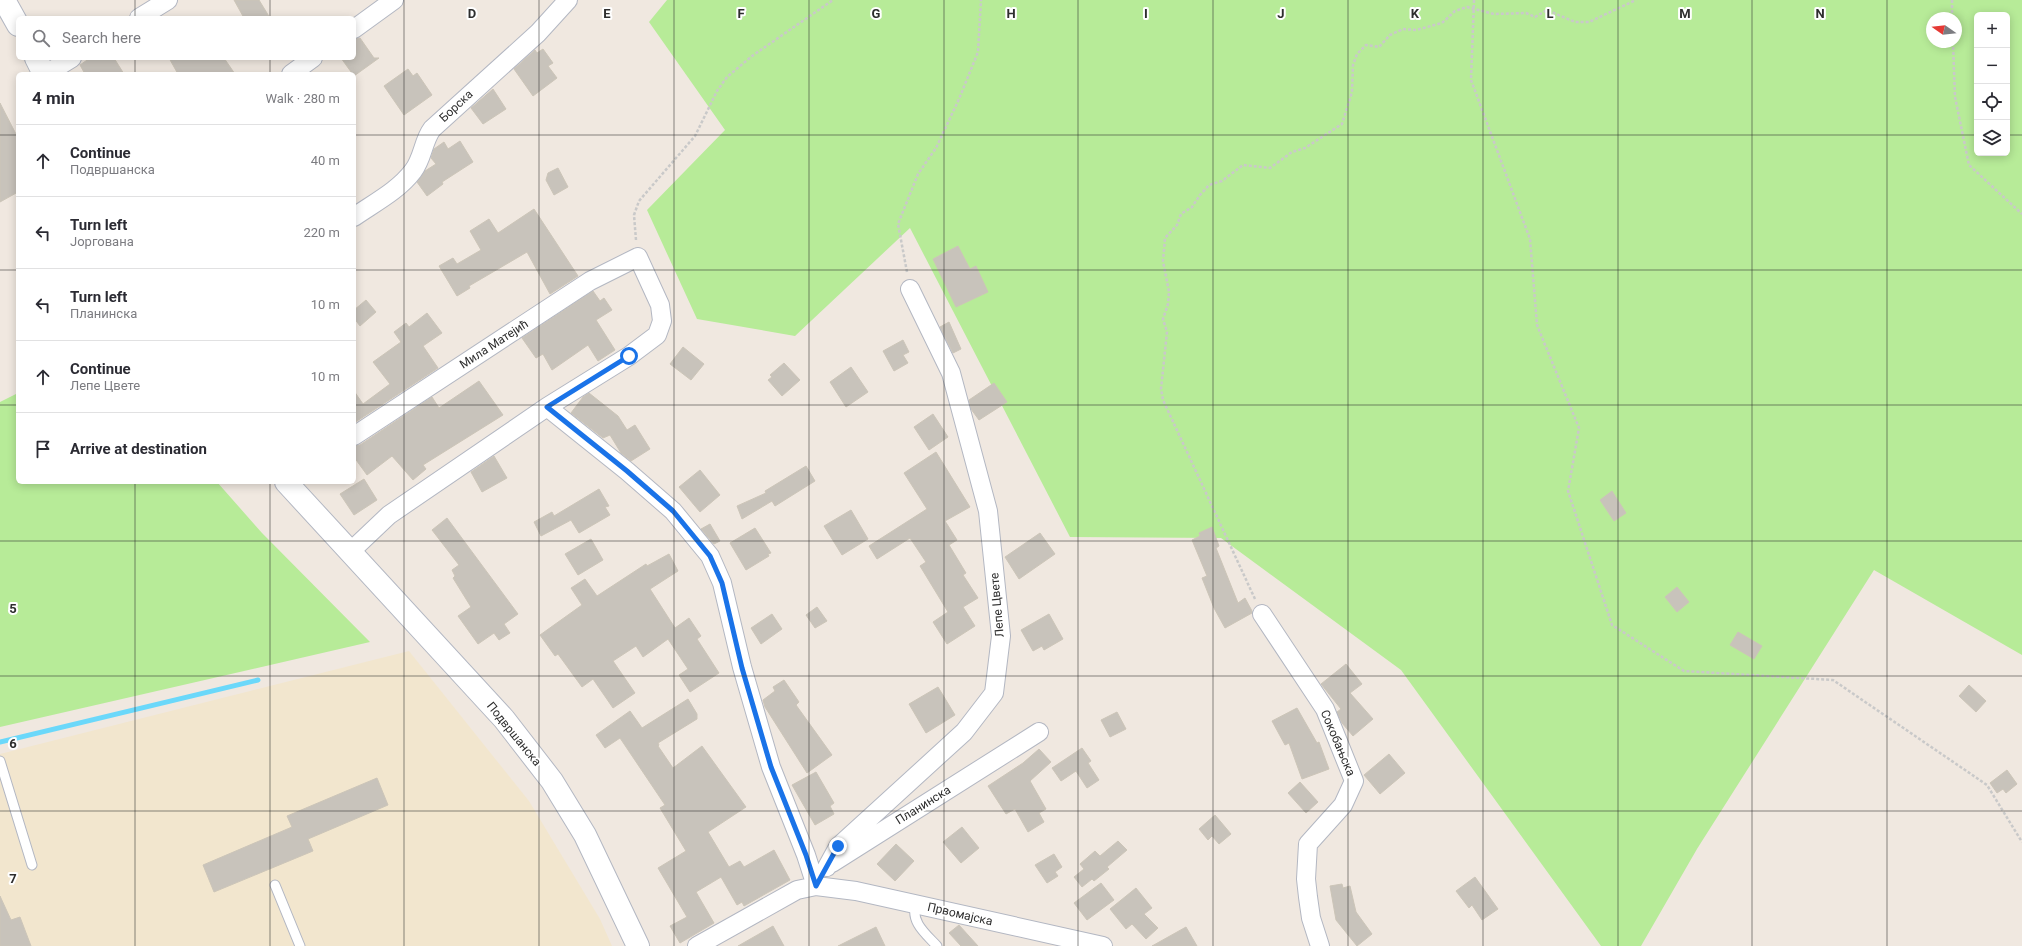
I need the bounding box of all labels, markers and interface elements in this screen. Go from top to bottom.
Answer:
text: D [468,6,476,21]
text: E [603,6,611,21]
text: F [737,6,745,21]
text: G [872,6,881,21]
text: H [1006,6,1016,21]
text: I [1144,6,1148,21]
text: J [1277,6,1285,21]
text: K [1411,6,1420,21]
text: L [1546,6,1554,21]
text: M [1679,6,1691,21]
text: N [1815,6,1825,21]
north arrow [1926,12,1962,48]
map controls [1974,12,2010,156]
button: + [1974,12,2010,48]
search box [16,16,356,60]
icon: search [30,27,52,49]
text: Search here [62,29,141,47]
button: − [1974,48,2010,84]
button: locate [1974,84,2010,120]
street label: Борска [436,87,476,125]
text: 4 min [32,88,75,108]
text: Walk · 280 m [265,91,340,106]
button: layers [1974,120,2010,156]
text: Continue [70,144,131,162]
icon: ahead [32,150,54,172]
text: 40 m [311,153,340,168]
text: Подвршанска [70,162,155,177]
text: Turn left [70,216,127,234]
icon: left [32,222,54,244]
text: 220 m [303,225,340,240]
text: Јоргована [70,234,134,249]
text: Turn left [70,288,127,306]
icon: left [32,294,54,316]
text: 10 m [311,297,340,312]
text: Планинска [70,306,137,321]
street label: Мила Матејић [457,317,531,371]
route start [620,347,638,365]
text: Continue [70,360,131,378]
icon: ahead [32,366,54,388]
text: 10 m [311,369,340,384]
text: Лепе Цвете [70,378,140,393]
icon: arrive [32,438,54,460]
text: Arrive at destination [70,440,207,458]
street label: Лепе Цвете [987,572,1007,638]
text: 5 [9,601,17,616]
street label: Подвршанска [484,699,544,769]
street label: Сокобањска [1318,708,1358,778]
text: 6 [9,736,17,751]
street label: Планинска [893,783,953,827]
route end [829,837,847,855]
text: 7 [9,871,17,886]
street label: Првомајска [926,900,994,928]

